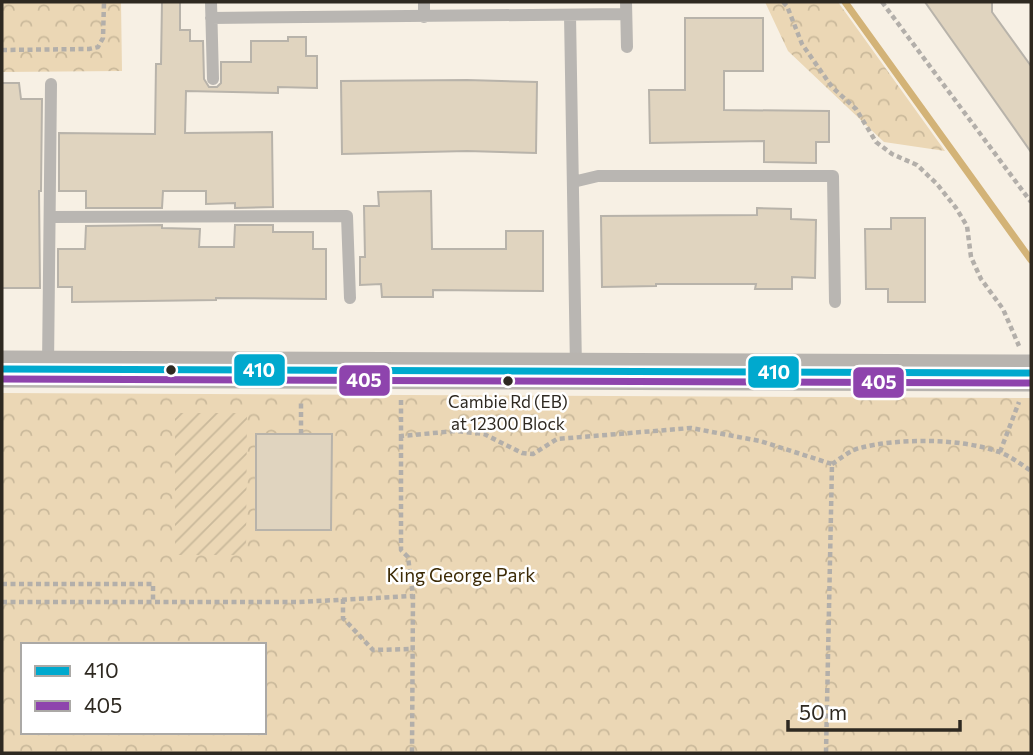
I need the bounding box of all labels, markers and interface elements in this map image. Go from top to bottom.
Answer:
line badge: 410 [233,353,286,387]
line badge: 410 [747,355,800,389]
text: 410 [243,358,275,381]
text: 410 [758,360,790,383]
unlabelled marker [164,363,178,377]
line badge: 405 [338,364,391,397]
line badge: 405 [852,366,905,399]
text: 405 [346,368,382,391]
text: 405 [861,370,897,393]
marker: Cambie Rd (EB) at 12300 Block [501,374,515,388]
place label: Cambie Rd (EB) at 12300 Block [448,391,568,434]
park label: King George Park [387,563,535,586]
legend [21,643,266,734]
text: 410 [84,657,119,682]
scale bar [788,688,960,732]
text: 405 [84,692,122,717]
text: 50 m [799,699,847,724]

